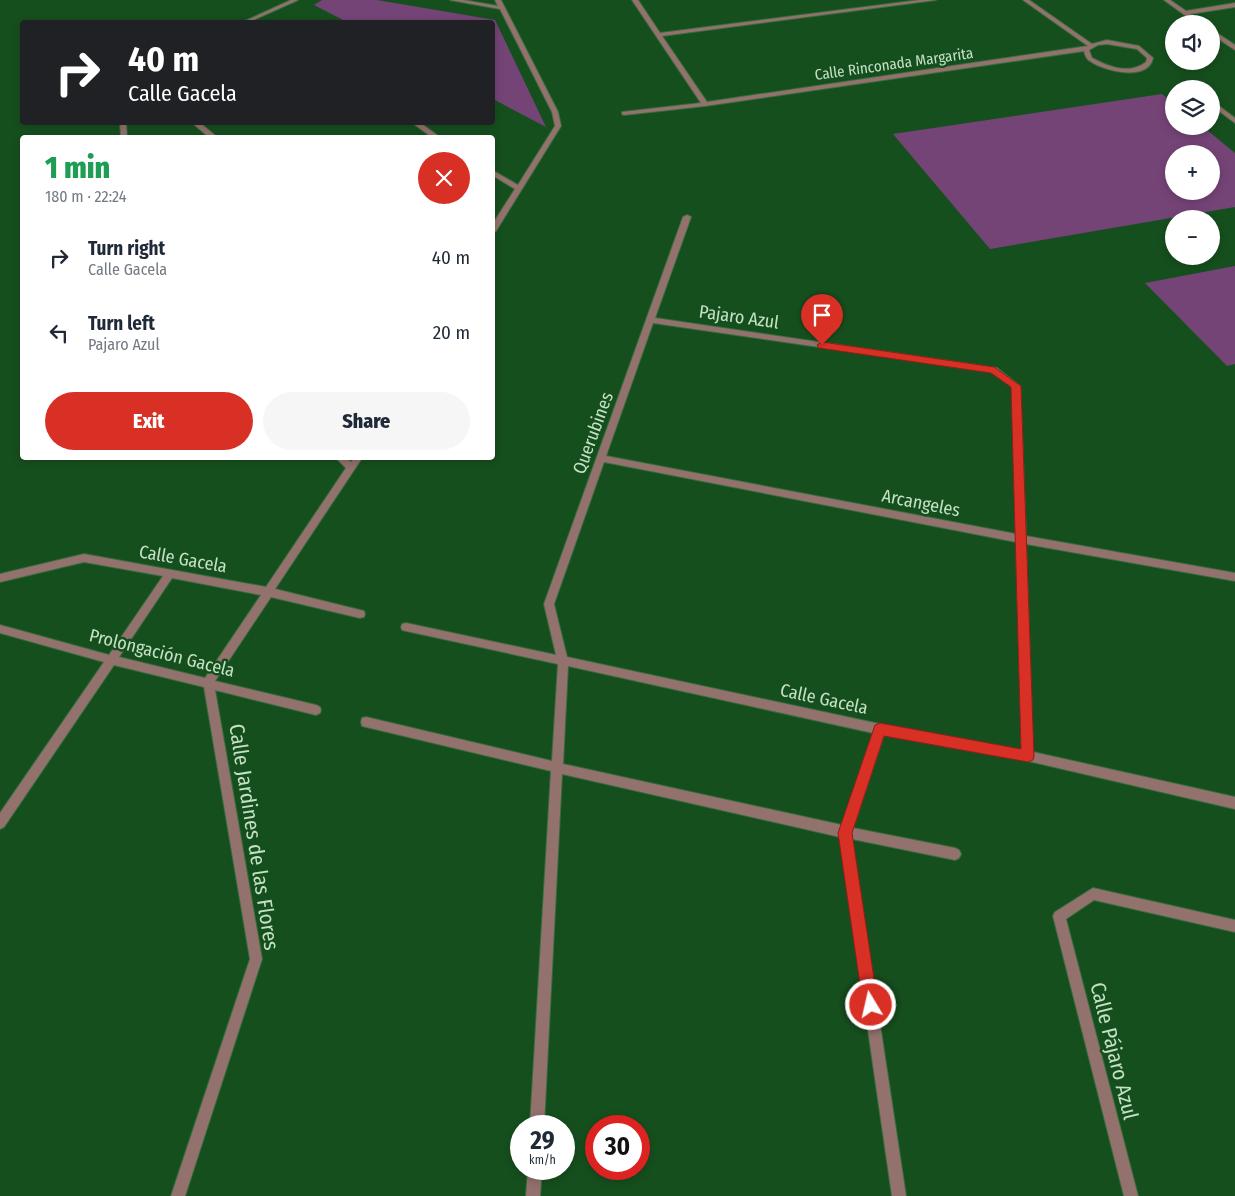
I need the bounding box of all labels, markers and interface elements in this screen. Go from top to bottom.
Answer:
map controls [1165,15,1220,265]
button: sound [1165,15,1220,70]
text: 40 m [128,38,199,80]
icon: right [45,40,110,105]
street label: Calle Rinconada Margarita [814,44,974,84]
text: Calle Gacela [128,80,237,107]
button: layers [1165,80,1220,135]
button: + [1165,145,1220,200]
text: 1 min [45,150,110,186]
button: close [418,152,470,204]
text: 180 m · 22:24 [45,187,127,206]
button: − [1165,210,1220,265]
text: Turn right [88,237,165,260]
icon: right [45,244,73,272]
text: 40 m [432,246,470,269]
text: Calle Gacela [88,260,167,279]
pin [801,294,843,345]
street label: Pajaro Azul [698,301,781,334]
icon: arrive [808,301,836,329]
text: Turn left [88,312,155,335]
icon: left [45,319,73,347]
text: 20 m [433,321,470,344]
text: Pajaro Azul [88,335,160,354]
street label: Querubines [568,389,618,477]
button: Exit [45,392,253,450]
button: Share [263,392,470,450]
street label: Arcangeles [880,485,962,521]
street label: Calle Gacela [137,540,229,578]
street label: Prolongación Gacela [87,624,237,682]
street label: Calle Gacela [778,679,870,719]
street label: Calle Jardines de las Flores [223,722,285,952]
position arrow [844,978,896,1030]
street label: Calle Pájaro Azul [1084,980,1144,1123]
speed limit sign: 30 [585,1115,650,1180]
text: 29 [530,1126,555,1156]
text: km/h [529,1153,556,1167]

